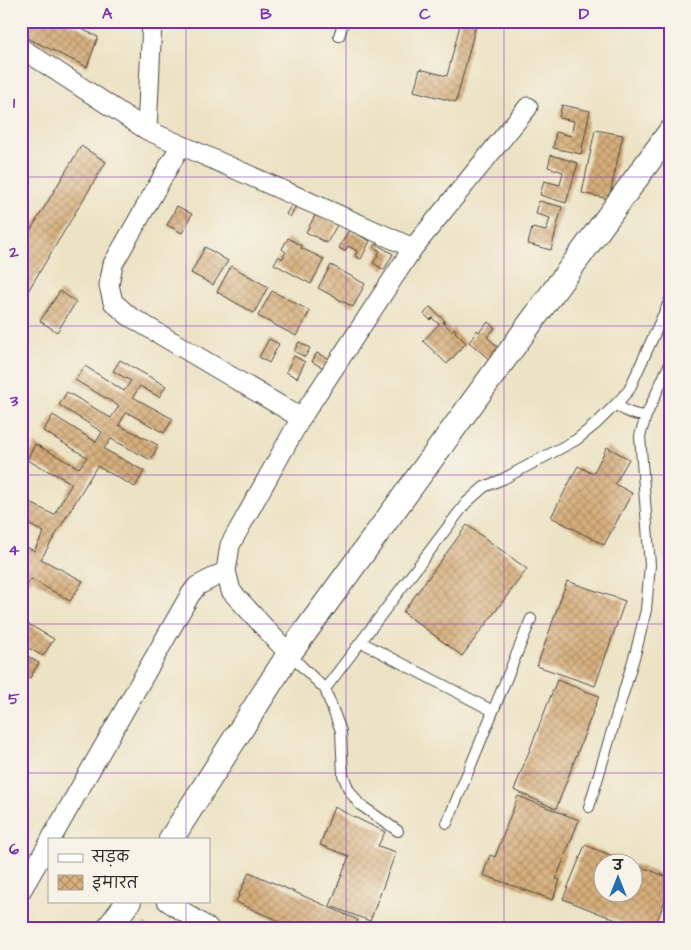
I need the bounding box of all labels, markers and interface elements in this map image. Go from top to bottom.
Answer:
text: A [102,3,113,25]
text: B [260,3,272,25]
text: C [419,3,431,25]
text: D [579,3,590,25]
text: 1 [13,92,16,114]
text: 2 [8,241,19,263]
text: 3 [9,390,19,412]
text: 4 [9,539,20,561]
text: 5 [8,688,20,710]
text: 6 [9,838,19,860]
legend [48,838,210,902]
text: सड़क [91,847,130,868]
north arrow [594,852,644,902]
text: उ [611,856,624,876]
text: इमारत [92,873,139,894]

